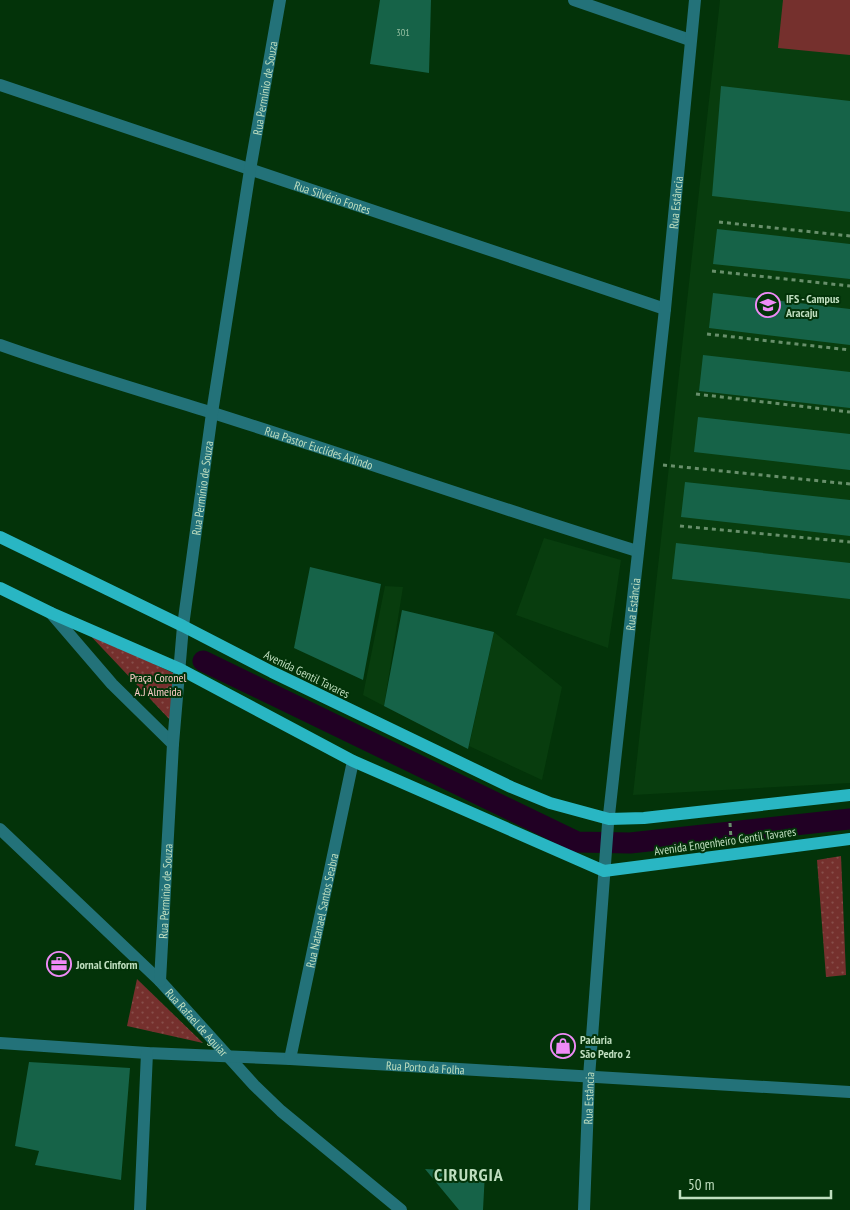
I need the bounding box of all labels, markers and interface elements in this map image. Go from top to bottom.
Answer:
house number: 301 [396,26,410,39]
street label: Rua Permínio de Souza [249,40,280,136]
street label: Rua Estância [665,175,685,229]
street label: Rua Silvério Fontes [292,177,373,217]
place label: IFS - Campus Aracaju [785,291,839,320]
school or university icon: IFS - Campus Aracaju [755,292,781,318]
street label: Rua Pastor Euclídes Arlindo [263,423,375,472]
street label: Rua Permínio de Souza [188,440,216,536]
street label: Rua Estância [622,577,643,631]
street label: Avenida Gentil Tavares [262,647,352,701]
park label: Praça Coronel A.J Almeida [130,670,187,699]
street label: Avenida Engenheiro Gentil Tavares [653,824,797,858]
street label: Rua Permínio de Souza [155,843,175,939]
street label: Rua Natanael Santos Seabra [302,851,341,969]
office icon: Jornal Cinform [46,951,72,977]
place label: Jornal Cinform [75,957,138,972]
street label: Rua Rafael de Aguiar [163,985,232,1060]
place label: Padaria São Pedro 2 [580,1032,631,1061]
shop icon: Padaria São Pedro 2 [550,1033,576,1059]
street label: Rua Porto da Folha [386,1057,465,1077]
street label: Rua Estância [580,1071,597,1125]
district label: CIRURGIA [434,1163,504,1186]
scale bar [680,1168,831,1200]
text: 50 m [688,1175,714,1194]

